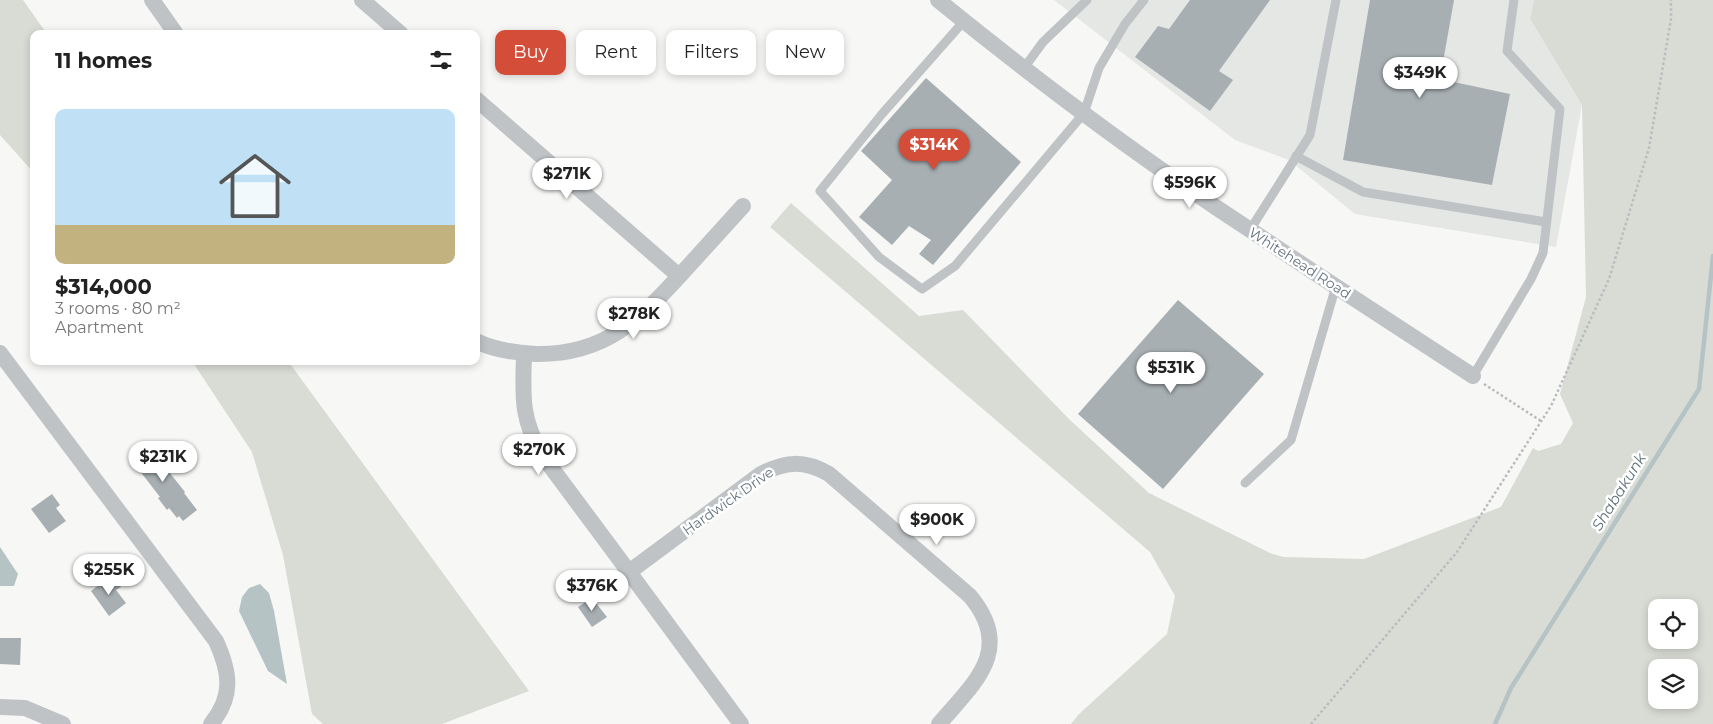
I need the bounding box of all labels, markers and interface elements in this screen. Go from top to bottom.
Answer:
chip: Buy [495,30,566,75]
chip: Rent [576,30,656,75]
chip: Filters [666,30,756,75]
chip: New [766,30,844,75]
icon: filters [427,46,455,74]
text: 11 homes [55,48,152,73]
pin: $349K [1385,56,1455,99]
text: $349K [1394,63,1446,82]
pin: $314K [899,128,969,171]
text: $314K [910,135,958,154]
icon: home [210,141,300,231]
pin: $271K [532,158,602,200]
text: $271K [543,164,591,183]
pin: $596K [1155,166,1225,209]
text: $596K [1164,173,1216,192]
street label: Whitehead Road [1246,223,1354,303]
text: $314,000 [55,274,152,299]
pin: $278K [599,298,669,340]
text: 3 rooms · 80 m² [55,299,181,318]
text: $278K [608,304,660,323]
text: Apartment [55,318,144,337]
pin: $531K [1136,352,1206,394]
text: $531K [1147,358,1195,377]
pin: $270K [504,434,574,476]
pin: $231K [128,440,198,483]
text: $270K [513,440,565,459]
text: $231K [139,447,187,466]
water label: Shabakunk [1587,449,1650,534]
street label: Hardwick Drive [679,463,777,539]
pin: $900K [902,504,972,546]
text: $900K [910,510,964,529]
pin: $255K [74,554,144,596]
text: $255K [84,560,134,579]
pin: $376K [557,570,627,612]
text: $376K [566,576,618,595]
map controls [1648,599,1698,709]
button: locate [1648,599,1698,649]
button: layers [1648,659,1698,709]

